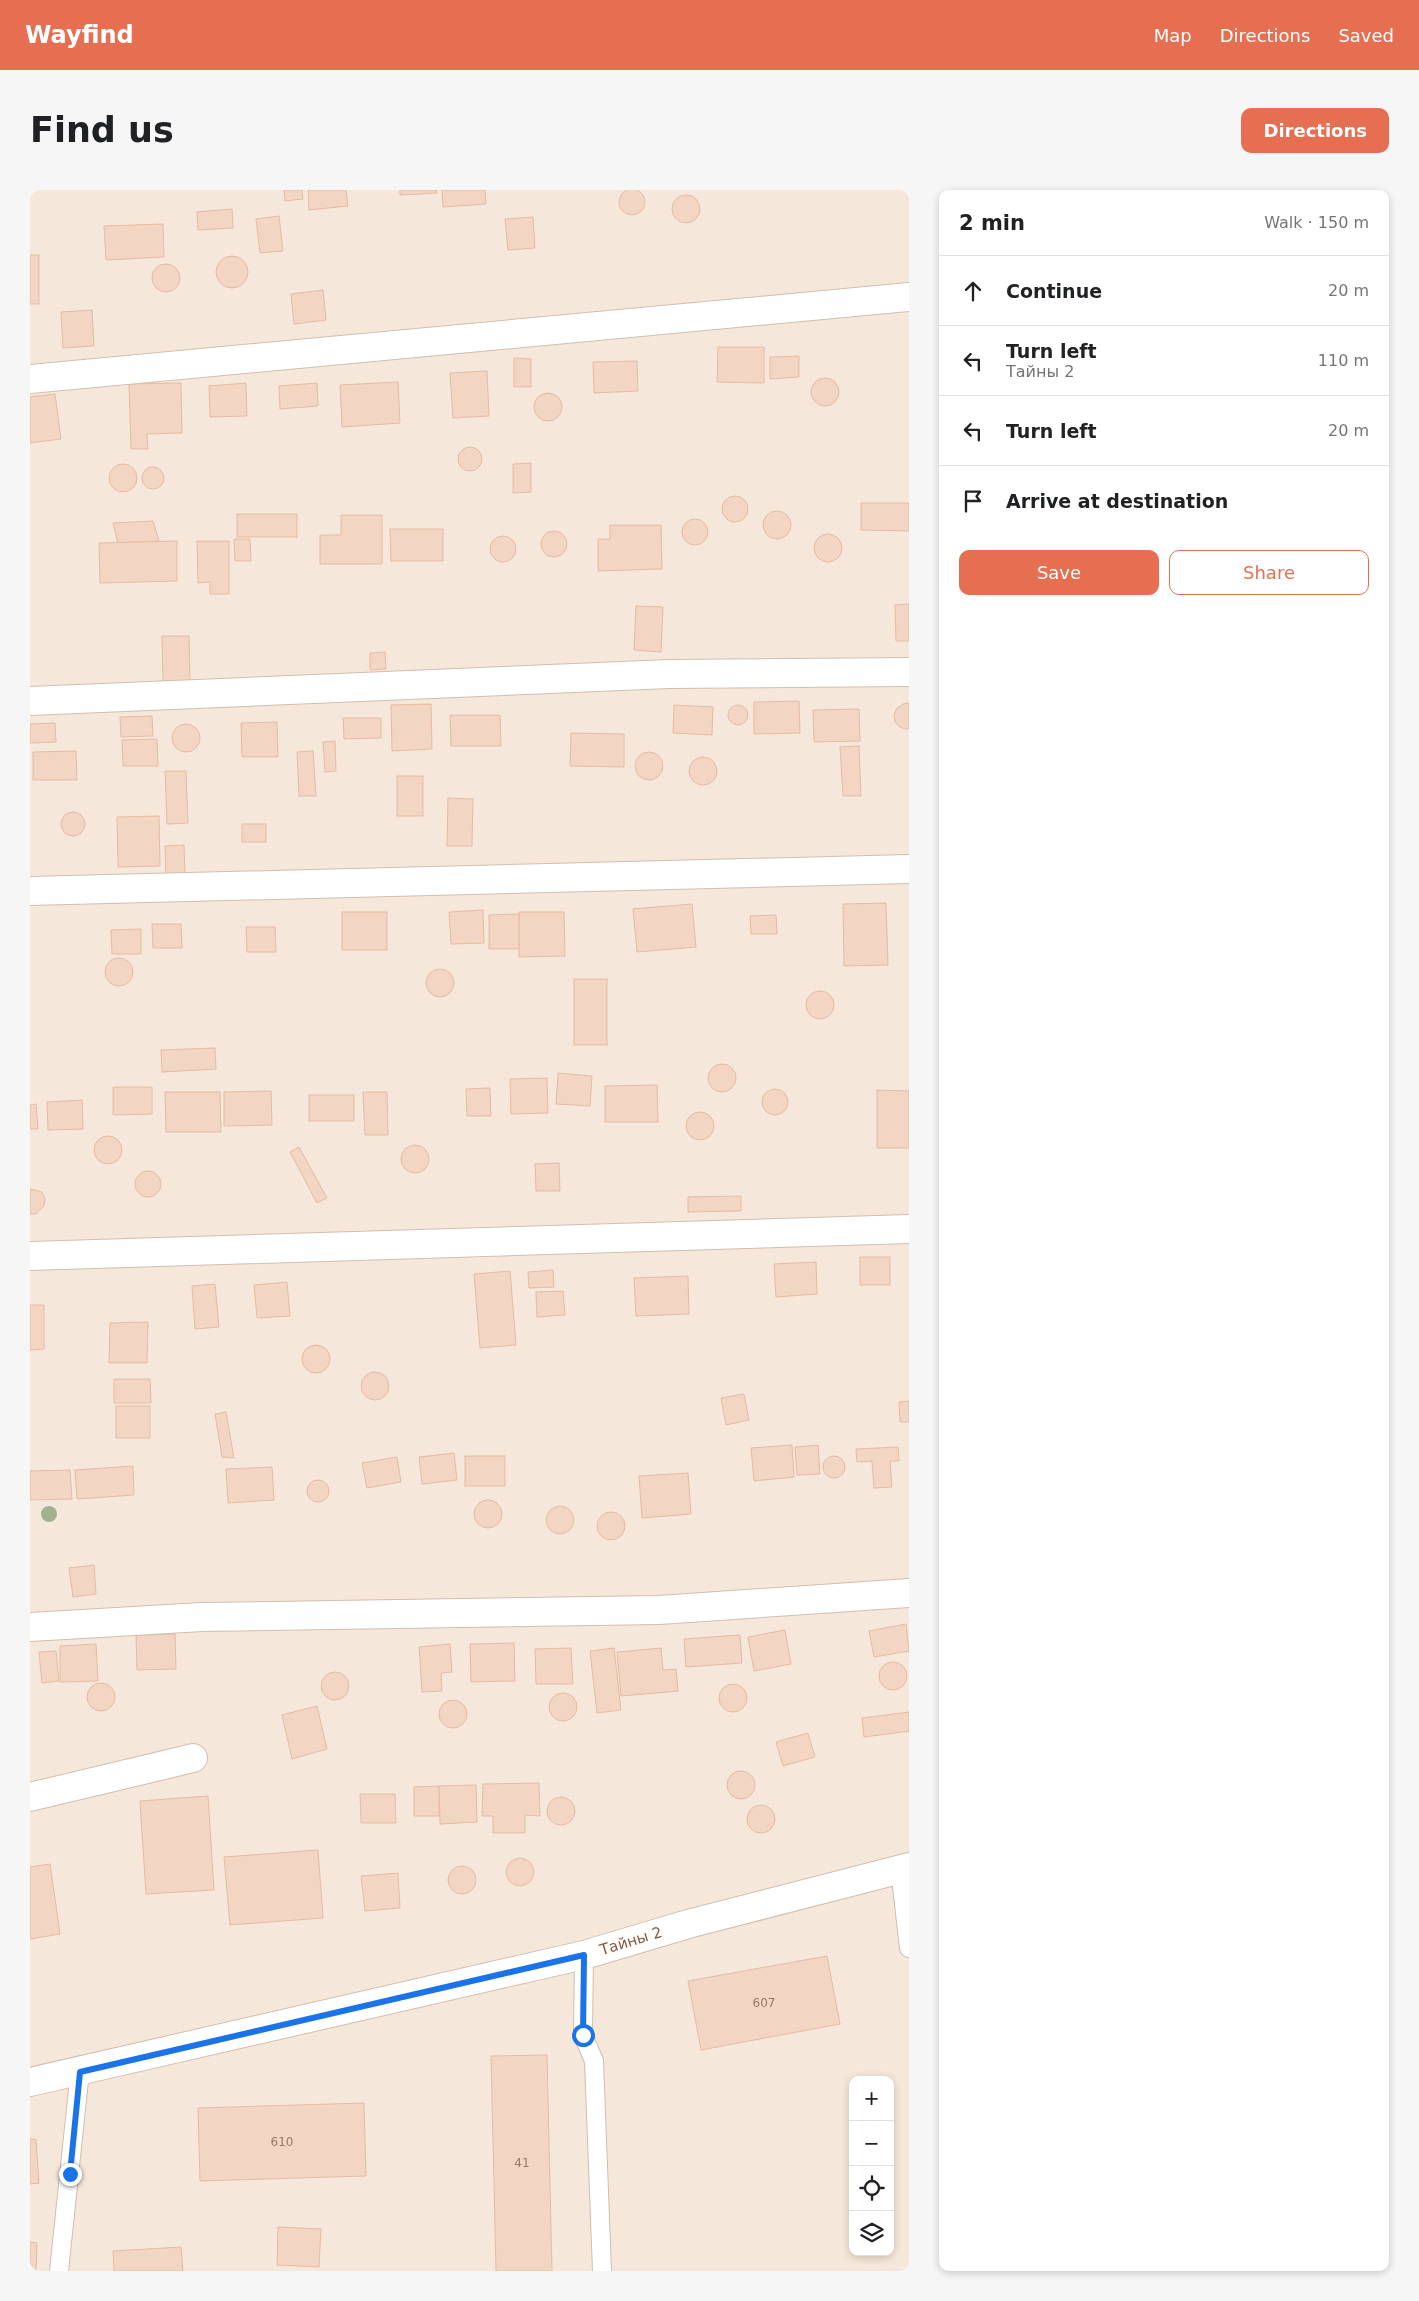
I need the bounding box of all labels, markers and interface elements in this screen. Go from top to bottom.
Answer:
text: Wayfind [25,21,134,49]
text: Map [1154,25,1192,46]
text: Directions [1220,25,1310,46]
text: Saved [1338,25,1394,46]
button: Directions [1241,108,1389,153]
text: Find us [30,110,174,150]
text: 2 min [959,211,1025,235]
text: Walk · 150 m [1264,213,1369,232]
icon: ahead [959,277,987,305]
text: Continue [1006,280,1102,302]
text: 20 m [1328,281,1369,300]
text: Turn left [1006,340,1097,362]
icon: left [959,347,987,375]
text: 110 m [1318,351,1369,370]
text: Тайны 2 [1006,362,1074,381]
icon: left [959,417,987,445]
text: Turn left [1006,420,1097,442]
text: 20 m [1328,421,1369,440]
icon: arrive [959,487,987,515]
text: Arrive at destination [1006,490,1228,512]
button: Save [959,550,1159,595]
button: Share [1169,550,1369,595]
street label: Тайны 2 [597,1923,664,1959]
house number: 607 [753,1996,775,2010]
route start [572,2024,595,2047]
map controls [849,2076,894,2256]
button: + [849,2076,894,2121]
button: − [849,2121,894,2166]
house number: 610 [271,2135,293,2149]
house number: 41 [514,2156,530,2170]
route end [59,2163,82,2186]
button: locate [849,2166,894,2211]
button: layers [849,2211,894,2256]

